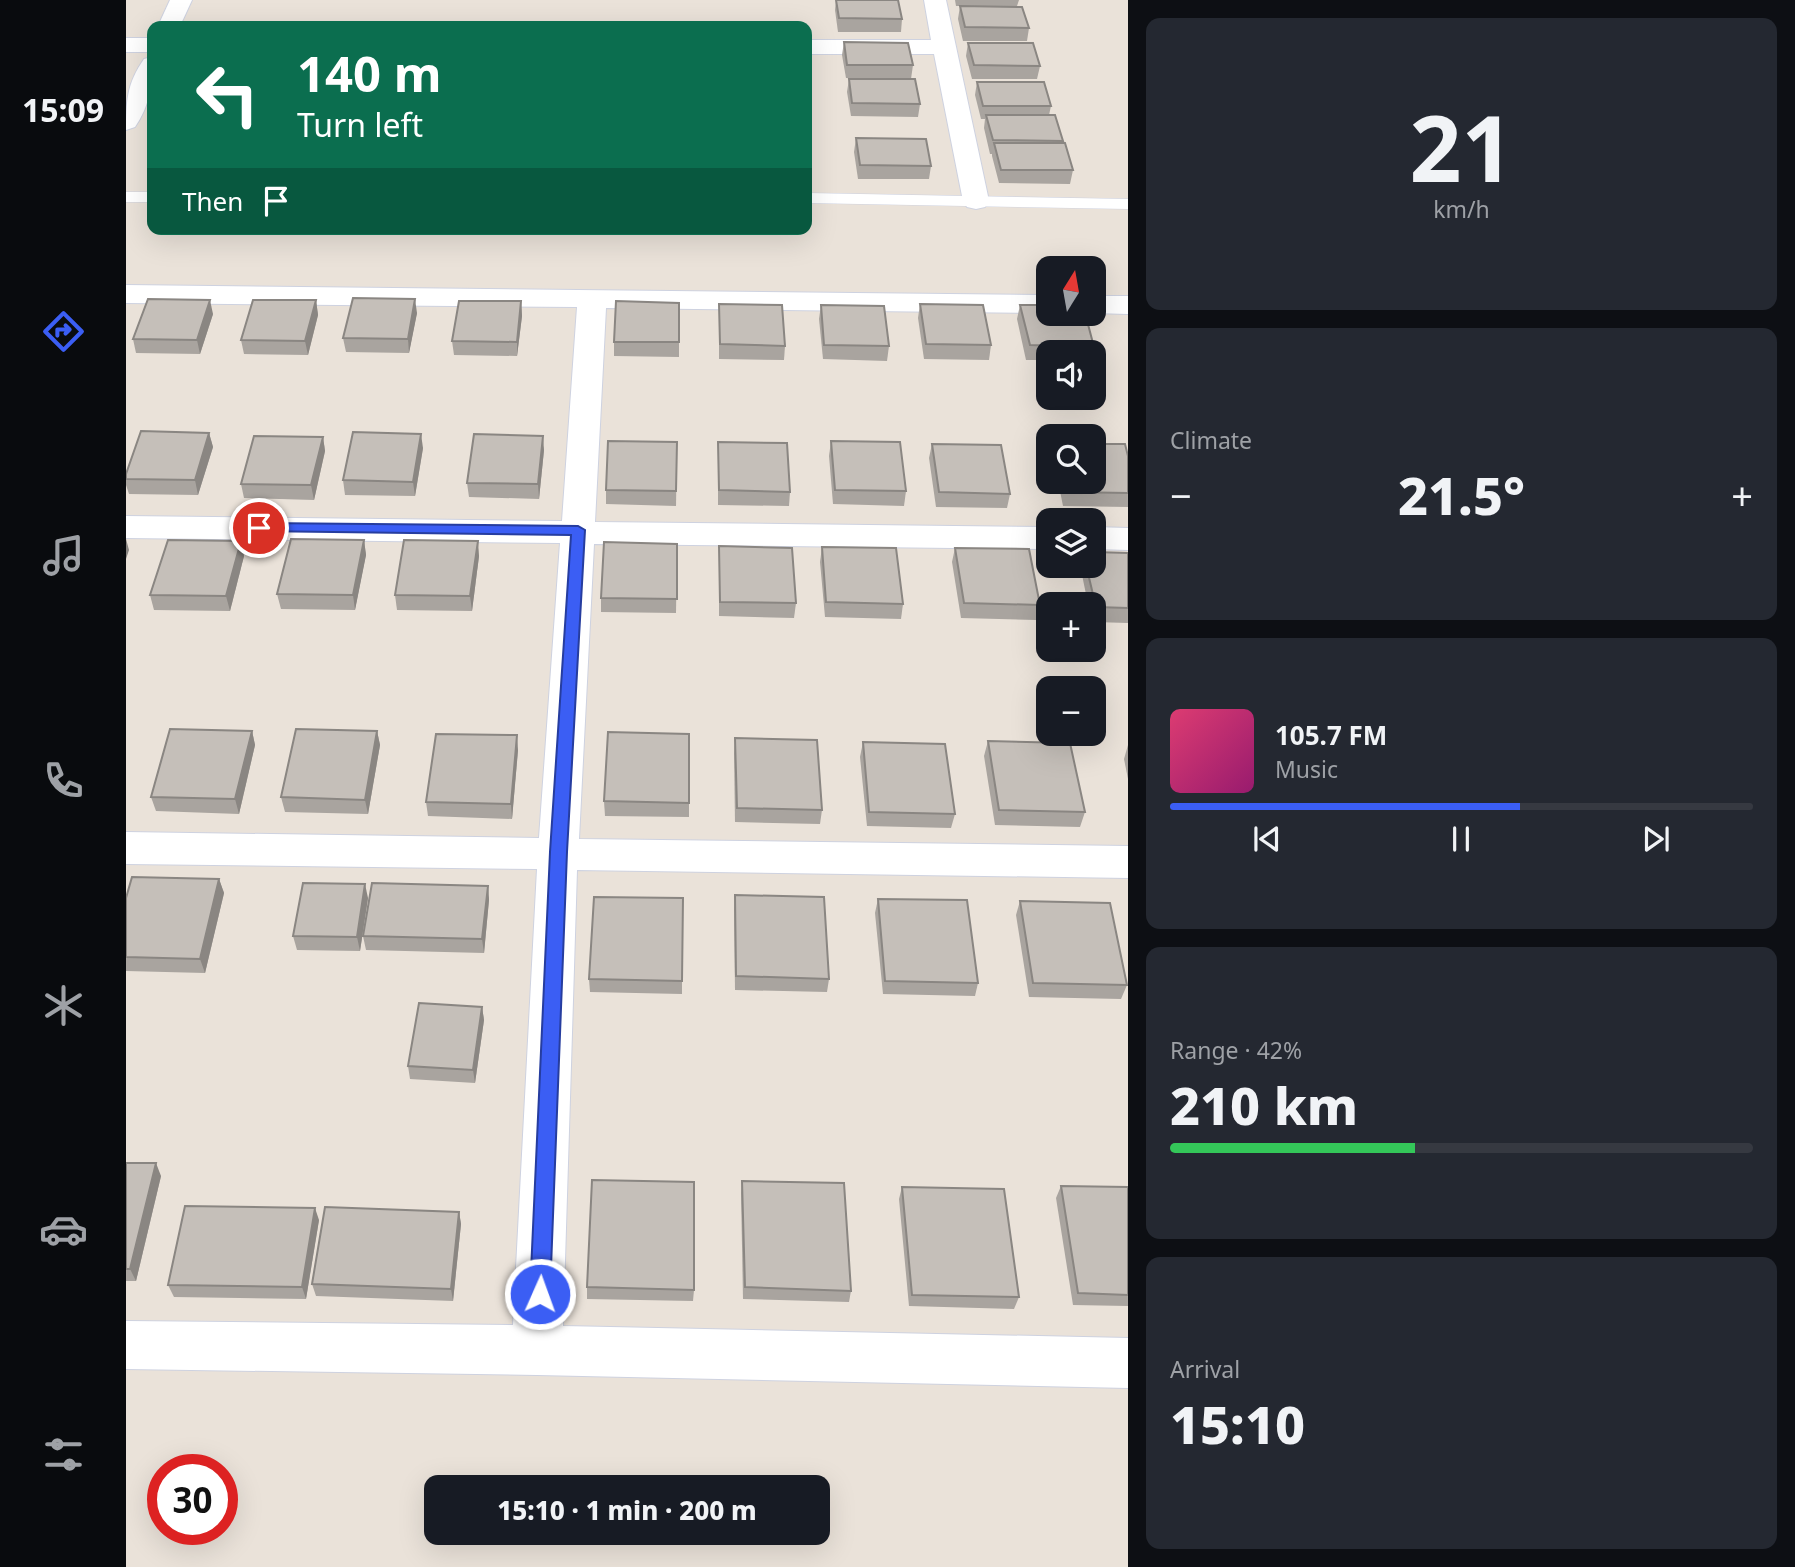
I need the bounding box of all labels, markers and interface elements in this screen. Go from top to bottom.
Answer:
text: 140 m [297,40,442,106]
icon: left [182,49,273,140]
text: 21 [1409,85,1514,209]
text: 15:09 [22,88,104,131]
text: Turn left [297,103,423,146]
icon: arrive [257,182,295,220]
text: Then [182,183,243,219]
text: km/h [1433,193,1490,225]
north arrow [1036,256,1106,326]
map controls [1036,256,1106,746]
icon: directions [39,307,88,356]
button: sound [1036,340,1106,410]
button: search [1036,424,1106,494]
text: Climate [1170,424,1252,456]
text: 21.5° [1398,459,1525,530]
text: − [1170,469,1192,521]
text: + [1731,469,1753,521]
pin [229,498,289,558]
button: layers [1036,508,1106,578]
icon: arrive [240,509,278,547]
icon: music [39,531,88,580]
button: + [1036,592,1106,662]
button: − [1036,676,1106,746]
text: 105.7 FM [1275,717,1387,753]
text: Music [1275,753,1338,785]
icon: phone [39,756,88,805]
icon: previous [1248,820,1286,858]
icon: pause [1442,820,1480,858]
icon: next [1637,820,1675,858]
icon: climate [39,981,88,1030]
text: Range · 42% [1170,1034,1302,1066]
text: 210 km [1170,1069,1358,1140]
icon: car [39,1205,88,1254]
position arrow [503,1257,577,1331]
text: Arrival [1170,1353,1240,1385]
text: 15:10 [1170,1388,1305,1459]
icon: filters [39,1430,88,1479]
speed limit sign: 30 [147,1454,238,1545]
text: 15:10 · 1 min · 200 m [497,1492,757,1528]

